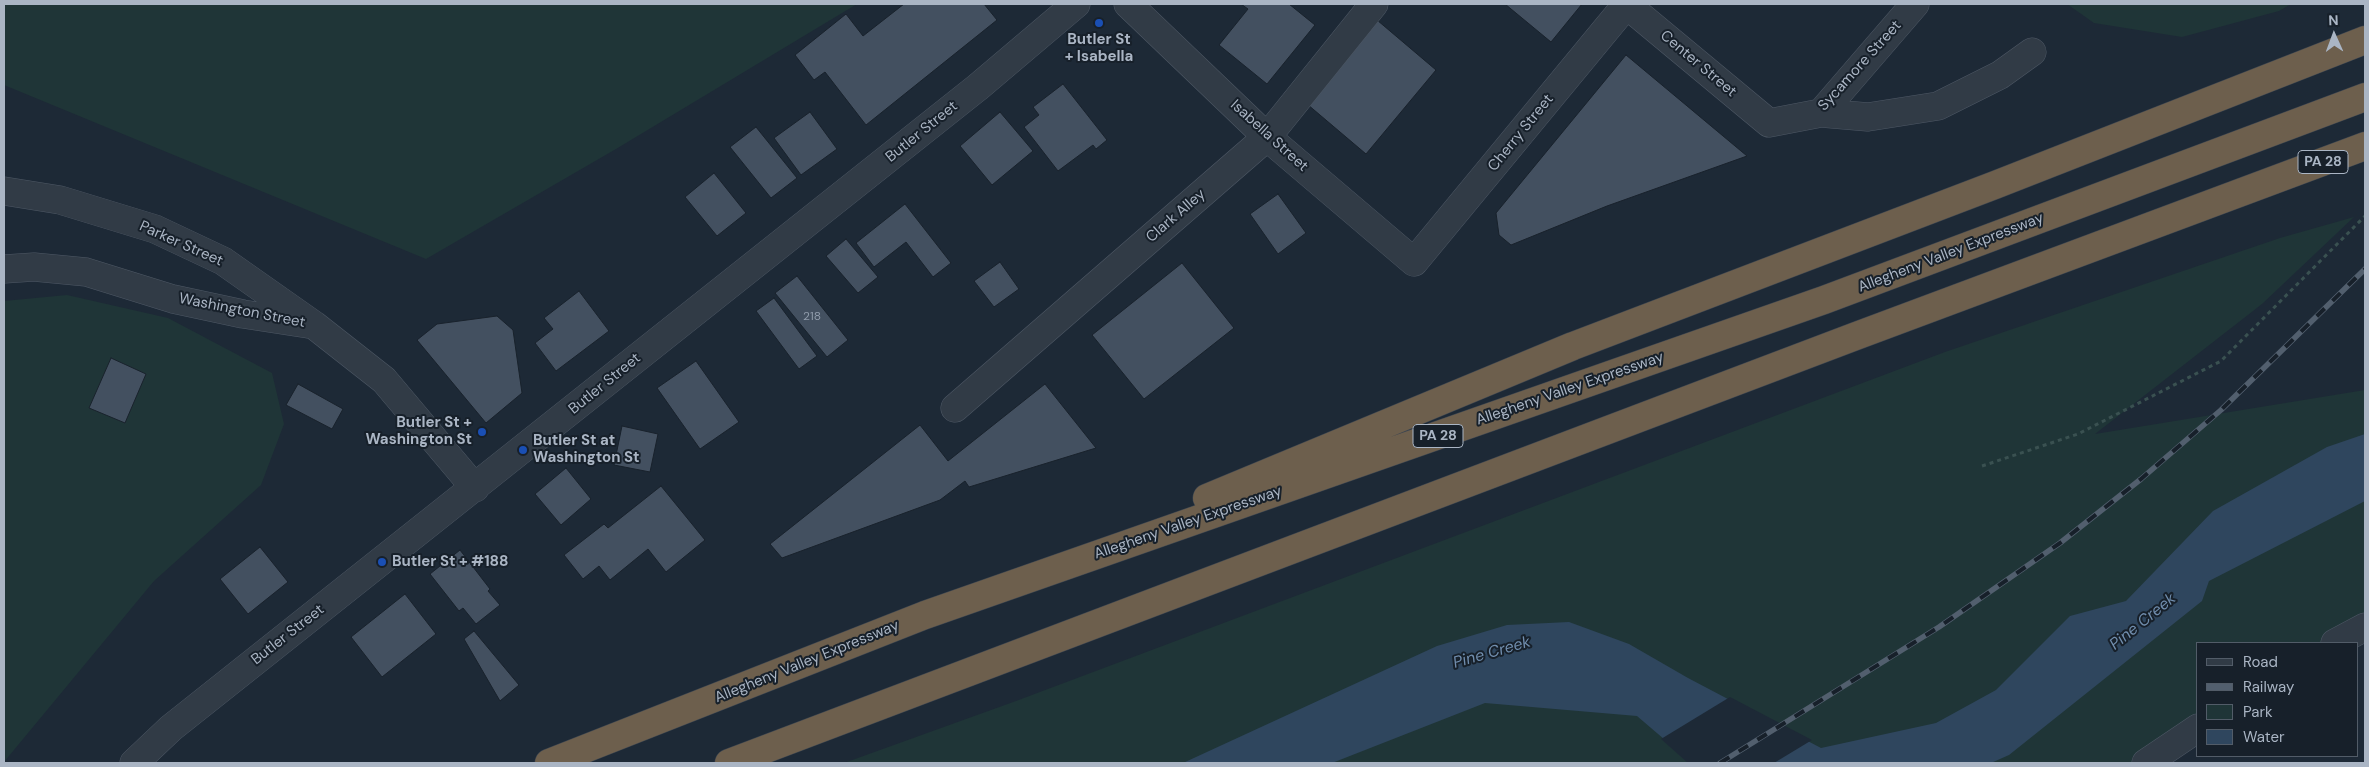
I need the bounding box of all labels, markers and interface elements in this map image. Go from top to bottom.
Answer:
north arrow [2309,10,2359,60]
text: N [2328,11,2339,29]
marker: Butler St + Isabella [1093,17,1105,29]
street label: Sycamore Street [1815,17,1905,115]
street label: Center Street [1656,27,1740,101]
place label: Butler St + Isabella [1065,31,1133,66]
street label: Cherry Street [1484,91,1558,175]
street label: Isabella Street [1226,96,1312,176]
street label: Butler Street [882,97,962,167]
road number: PA 28 [2298,150,2348,173]
street label: Clark Alley [1143,185,1209,247]
street label: Allegheny Valley Expressway [1856,209,2046,297]
street label: Parker Street [136,218,226,270]
street label: Washington Street [177,290,307,332]
house number: 218 [803,310,821,324]
street label: Allegheny Valley Expressway [1474,348,1666,430]
street label: Butler Street [565,349,645,419]
place label: Butler St + Washington St [365,414,472,449]
road number: PA 28 [1413,424,1463,448]
marker: Butler St + Washington St [476,426,488,438]
place label: Butler St at Washington St [533,432,640,467]
marker: Butler St at Washington St [517,444,529,456]
street label: Allegheny Valley Expressway [1092,482,1284,564]
place label: Butler St + #188 [392,553,509,571]
marker: Butler St + #188 [376,556,388,568]
water label: Pine Creek [2106,589,2180,655]
street label: Butler Street [248,601,328,669]
street label: Allegheny Valley Expressway [712,617,902,707]
water label: Pine Creek [1451,633,1533,673]
legend [2196,642,2359,757]
text: Road [2243,652,2278,672]
text: Railway [2243,677,2294,697]
text: Park [2243,702,2273,722]
text: Water [2243,727,2284,747]

